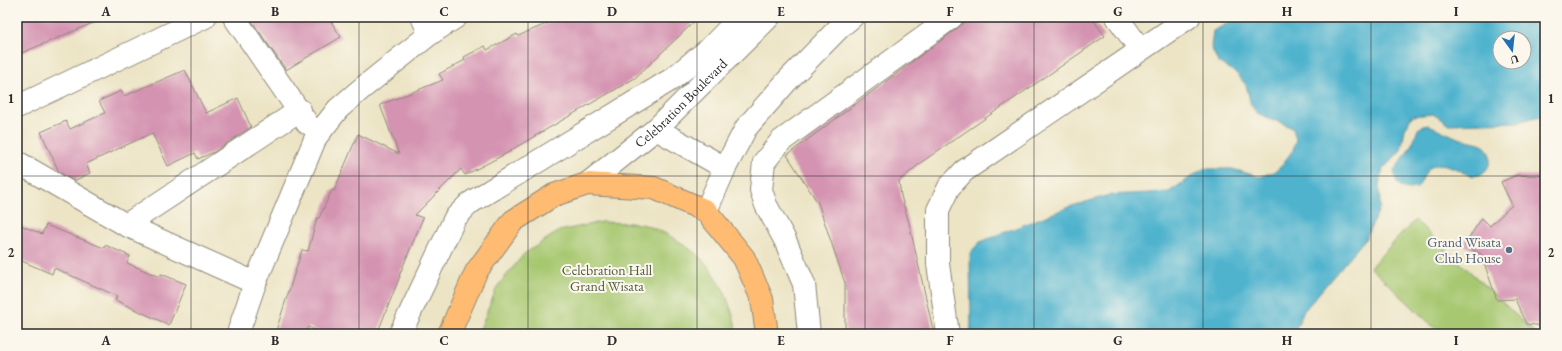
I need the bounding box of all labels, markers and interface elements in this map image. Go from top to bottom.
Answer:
text: A [100,3,111,20]
text: B [271,3,279,20]
text: C [439,3,449,20]
text: D [607,3,617,20]
text: E [777,3,785,20]
text: F [946,3,954,20]
text: G [1113,3,1123,20]
text: H [1282,3,1293,20]
text: I [1454,3,1459,20]
north arrow [1492,30,1532,70]
text: U [1508,52,1520,68]
street label: Celebration Boulevard [631,54,732,152]
text: 1 [8,90,15,107]
text: 1 [1548,90,1555,107]
place label: Grand Wisata Club House [1427,233,1502,267]
text: 2 [8,244,15,261]
text: 2 [1548,244,1555,261]
marker: Grand Wisata Club House [1504,245,1514,255]
park label: Celebration Hall Grand Wisata [562,261,653,295]
text: A [100,332,111,349]
text: B [271,332,279,349]
text: C [439,332,449,349]
text: D [607,332,617,349]
text: E [777,332,785,349]
text: F [946,332,954,349]
text: G [1113,332,1123,349]
text: H [1282,332,1293,349]
text: I [1454,332,1459,349]

